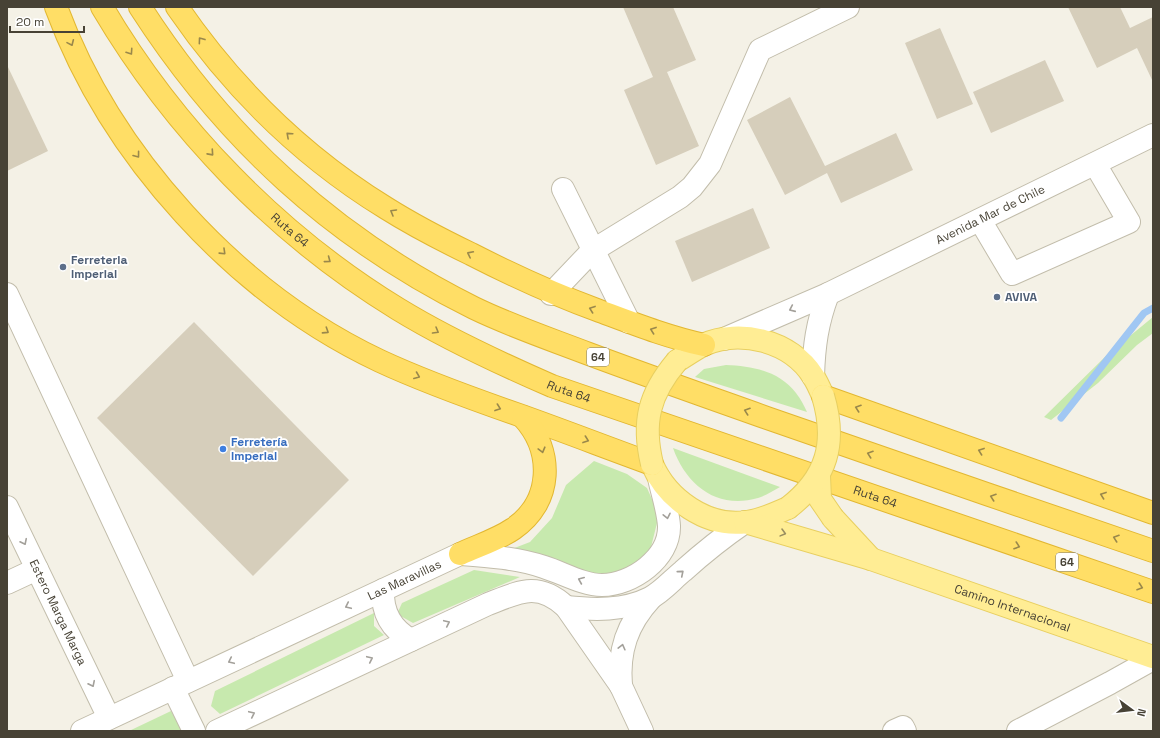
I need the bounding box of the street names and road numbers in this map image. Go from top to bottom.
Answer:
street label: Avenida Mar de Chile [933,181,1048,248]
street label: Ruta 64 [267,209,313,251]
road number: 64 [587,348,609,366]
street label: Ruta 64 [544,377,593,407]
street label: Ruta 64 [851,482,900,512]
road number: 64 [1056,553,1078,571]
street label: Las Maravillas [365,556,444,604]
street label: Estero Marga Marga [26,557,90,668]
street label: Camino Internacional [952,581,1073,636]

